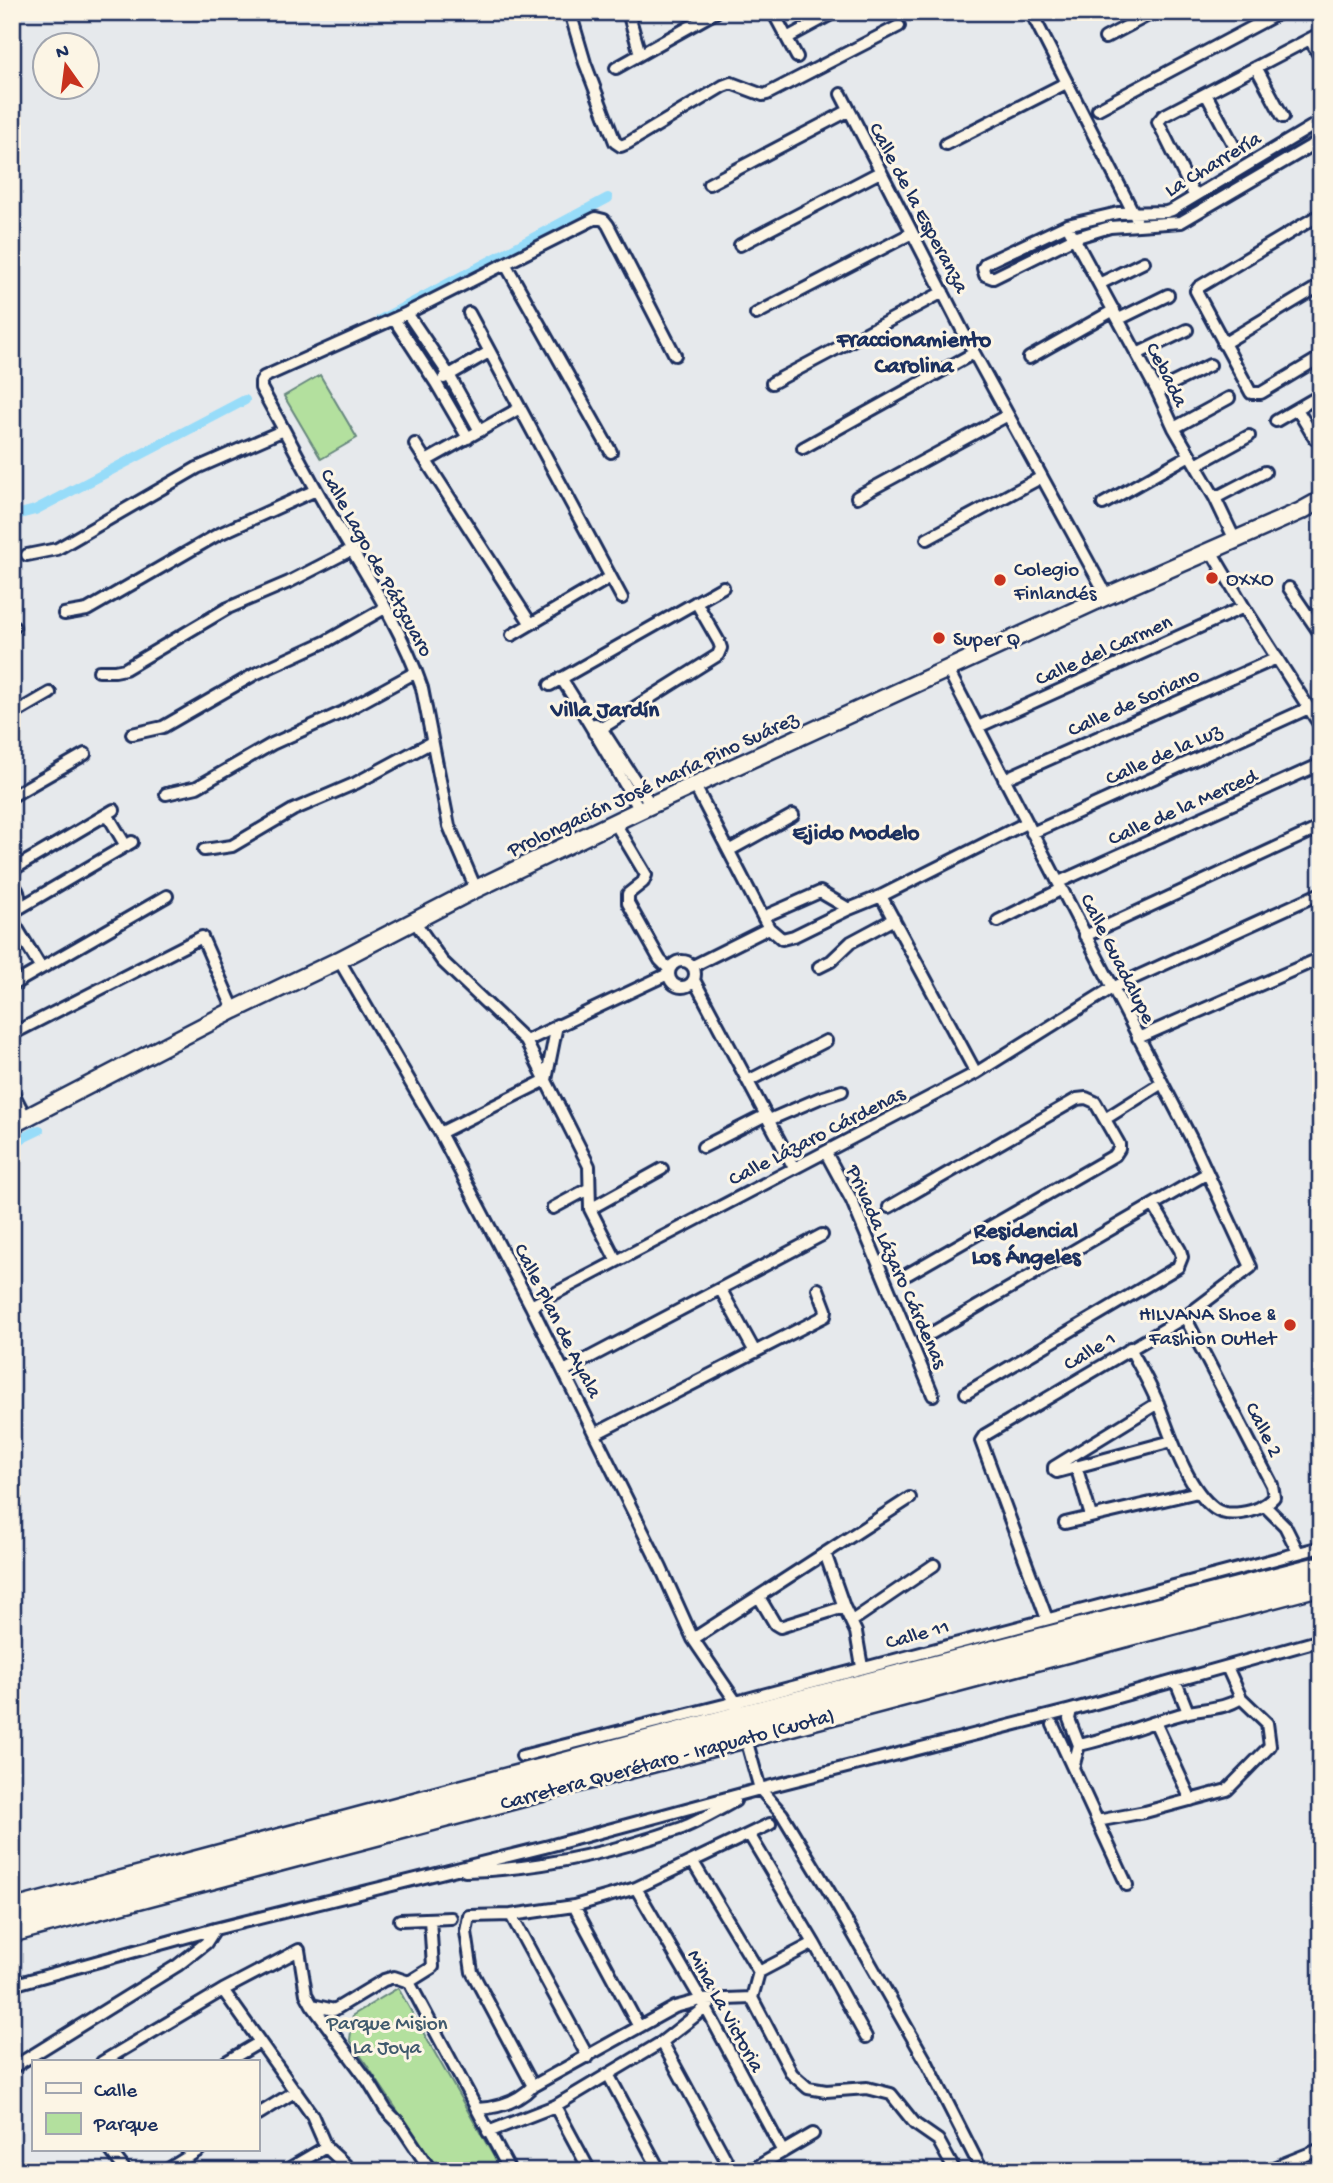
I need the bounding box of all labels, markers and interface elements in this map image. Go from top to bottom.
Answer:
north arrow [32,32,102,102]
text: N [54,40,72,66]
street label: Calle de la Esperanza [861,119,973,299]
street label: La Charrería [1161,127,1268,205]
district label: Fraccionamiento Carolina [836,328,991,381]
street label: Cebada [1138,339,1192,413]
street label: Calle Lago de Pátzcuaro [313,465,437,662]
place label: Colegio Finlandés [1013,559,1098,608]
place label: OXXO [1226,569,1274,594]
marker: OXXO [1204,570,1220,586]
marker: Colegio Finlandés [992,572,1008,588]
street label: Calle del Carmen [1032,611,1177,694]
place label: Super Q [953,629,1020,654]
marker: Super Q [931,630,947,646]
street label: Calle de Soriano [1065,664,1204,744]
district label: Villa Jardín [550,698,660,725]
street label: Prolongación José María Pino Suárez [503,707,803,865]
street label: Calle de la Luz [1103,719,1227,793]
street label: Calle de la Merced [1105,764,1263,853]
district label: Ejido Modelo [792,821,920,848]
street label: Calle Guadalupe [1072,890,1160,1030]
street label: Calle Lázaro Cárdenas [725,1082,911,1193]
street label: Privada Lázaro Cárdenas [838,1161,951,1374]
district label: Residencial Los Ángeles [971,1219,1082,1272]
street label: Calle Plan de Ayala [506,1240,606,1404]
place label: HILVANA Shoe & Fashion Outlet [1139,1304,1278,1353]
marker: HILVANA Shoe & Fashion Outlet [1282,1317,1298,1333]
street label: Calle 1 [1060,1328,1121,1378]
street label: Calle 2 [1237,1399,1286,1462]
street label: Calle 11 [883,1616,953,1657]
street label: Carretera Querétaro - Irapuato (Cuota) [498,1705,838,1818]
street label: Mina La Victoria [680,1946,769,2079]
park label: Parque Mision La Joya [325,2013,448,2062]
legend [32,2060,259,2152]
text: Calle [94,2080,138,2105]
text: Parque [93,2114,159,2139]

